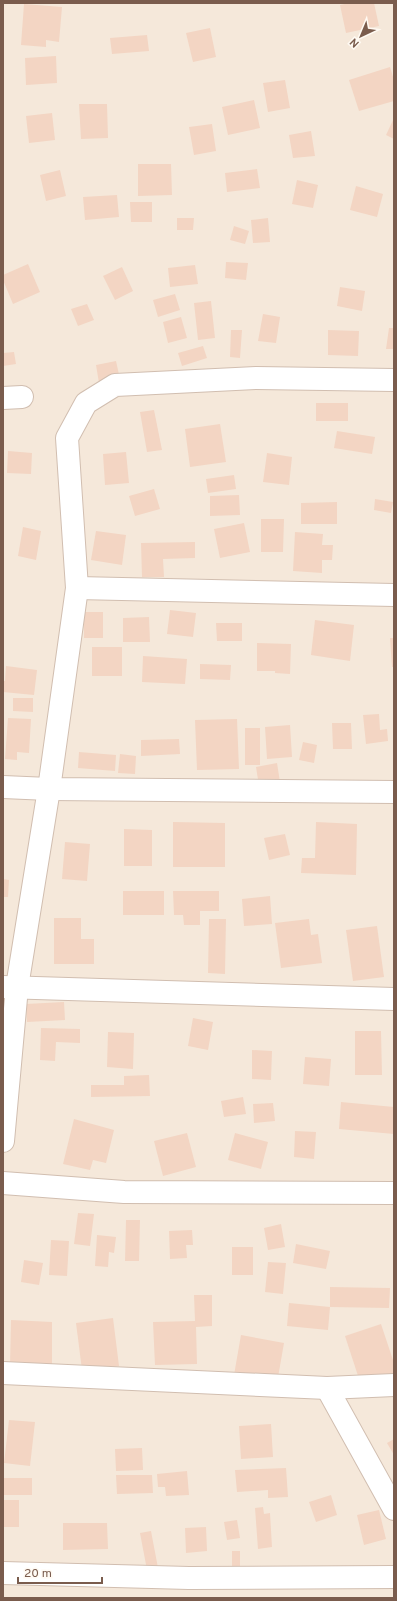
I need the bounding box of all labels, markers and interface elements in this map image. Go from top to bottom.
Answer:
north arrow [341,16,381,56]
text: N [347,35,362,50]
scale bar [18,1559,102,1585]
text: 20 m [24,1566,52,1582]

